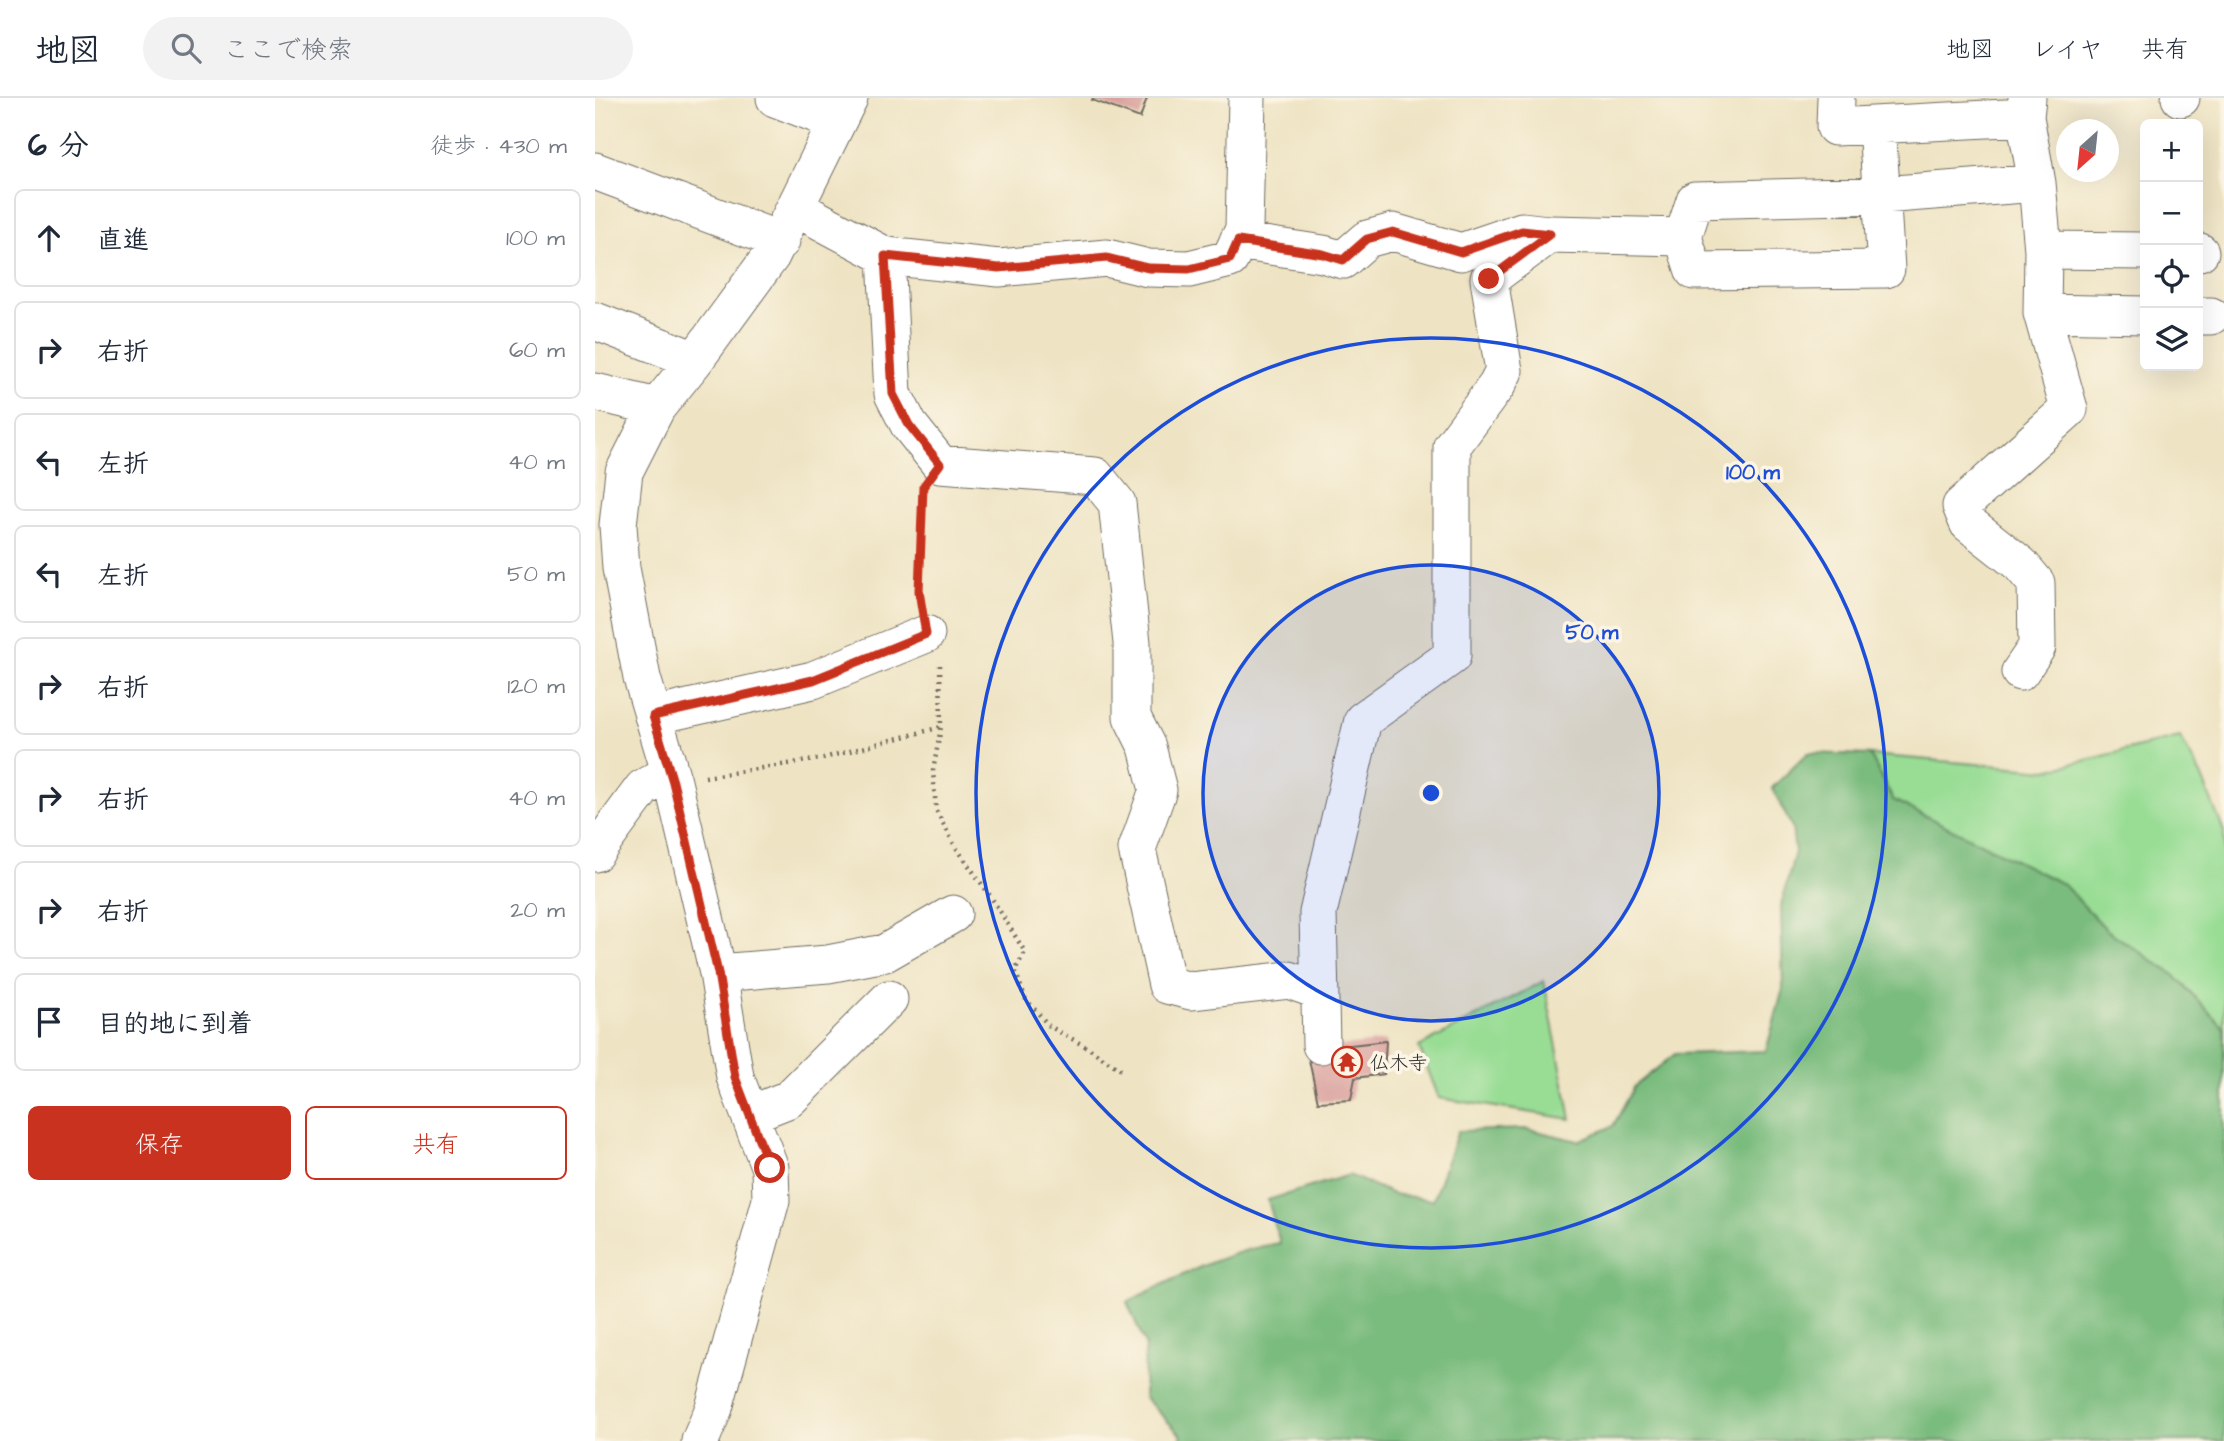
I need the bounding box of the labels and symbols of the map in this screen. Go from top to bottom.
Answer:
north arrow [2056,119,2119,182]
route end [1473,263,1504,294]
text: 100 m [1726,458,1781,487]
text: 50 m [1566,618,1619,647]
centre of rings [1419,781,1443,805]
temple icon: 仏木寺 [1330,1045,1364,1079]
place label: 仏木寺 [1370,1050,1427,1077]
route start [754,1152,785,1183]

